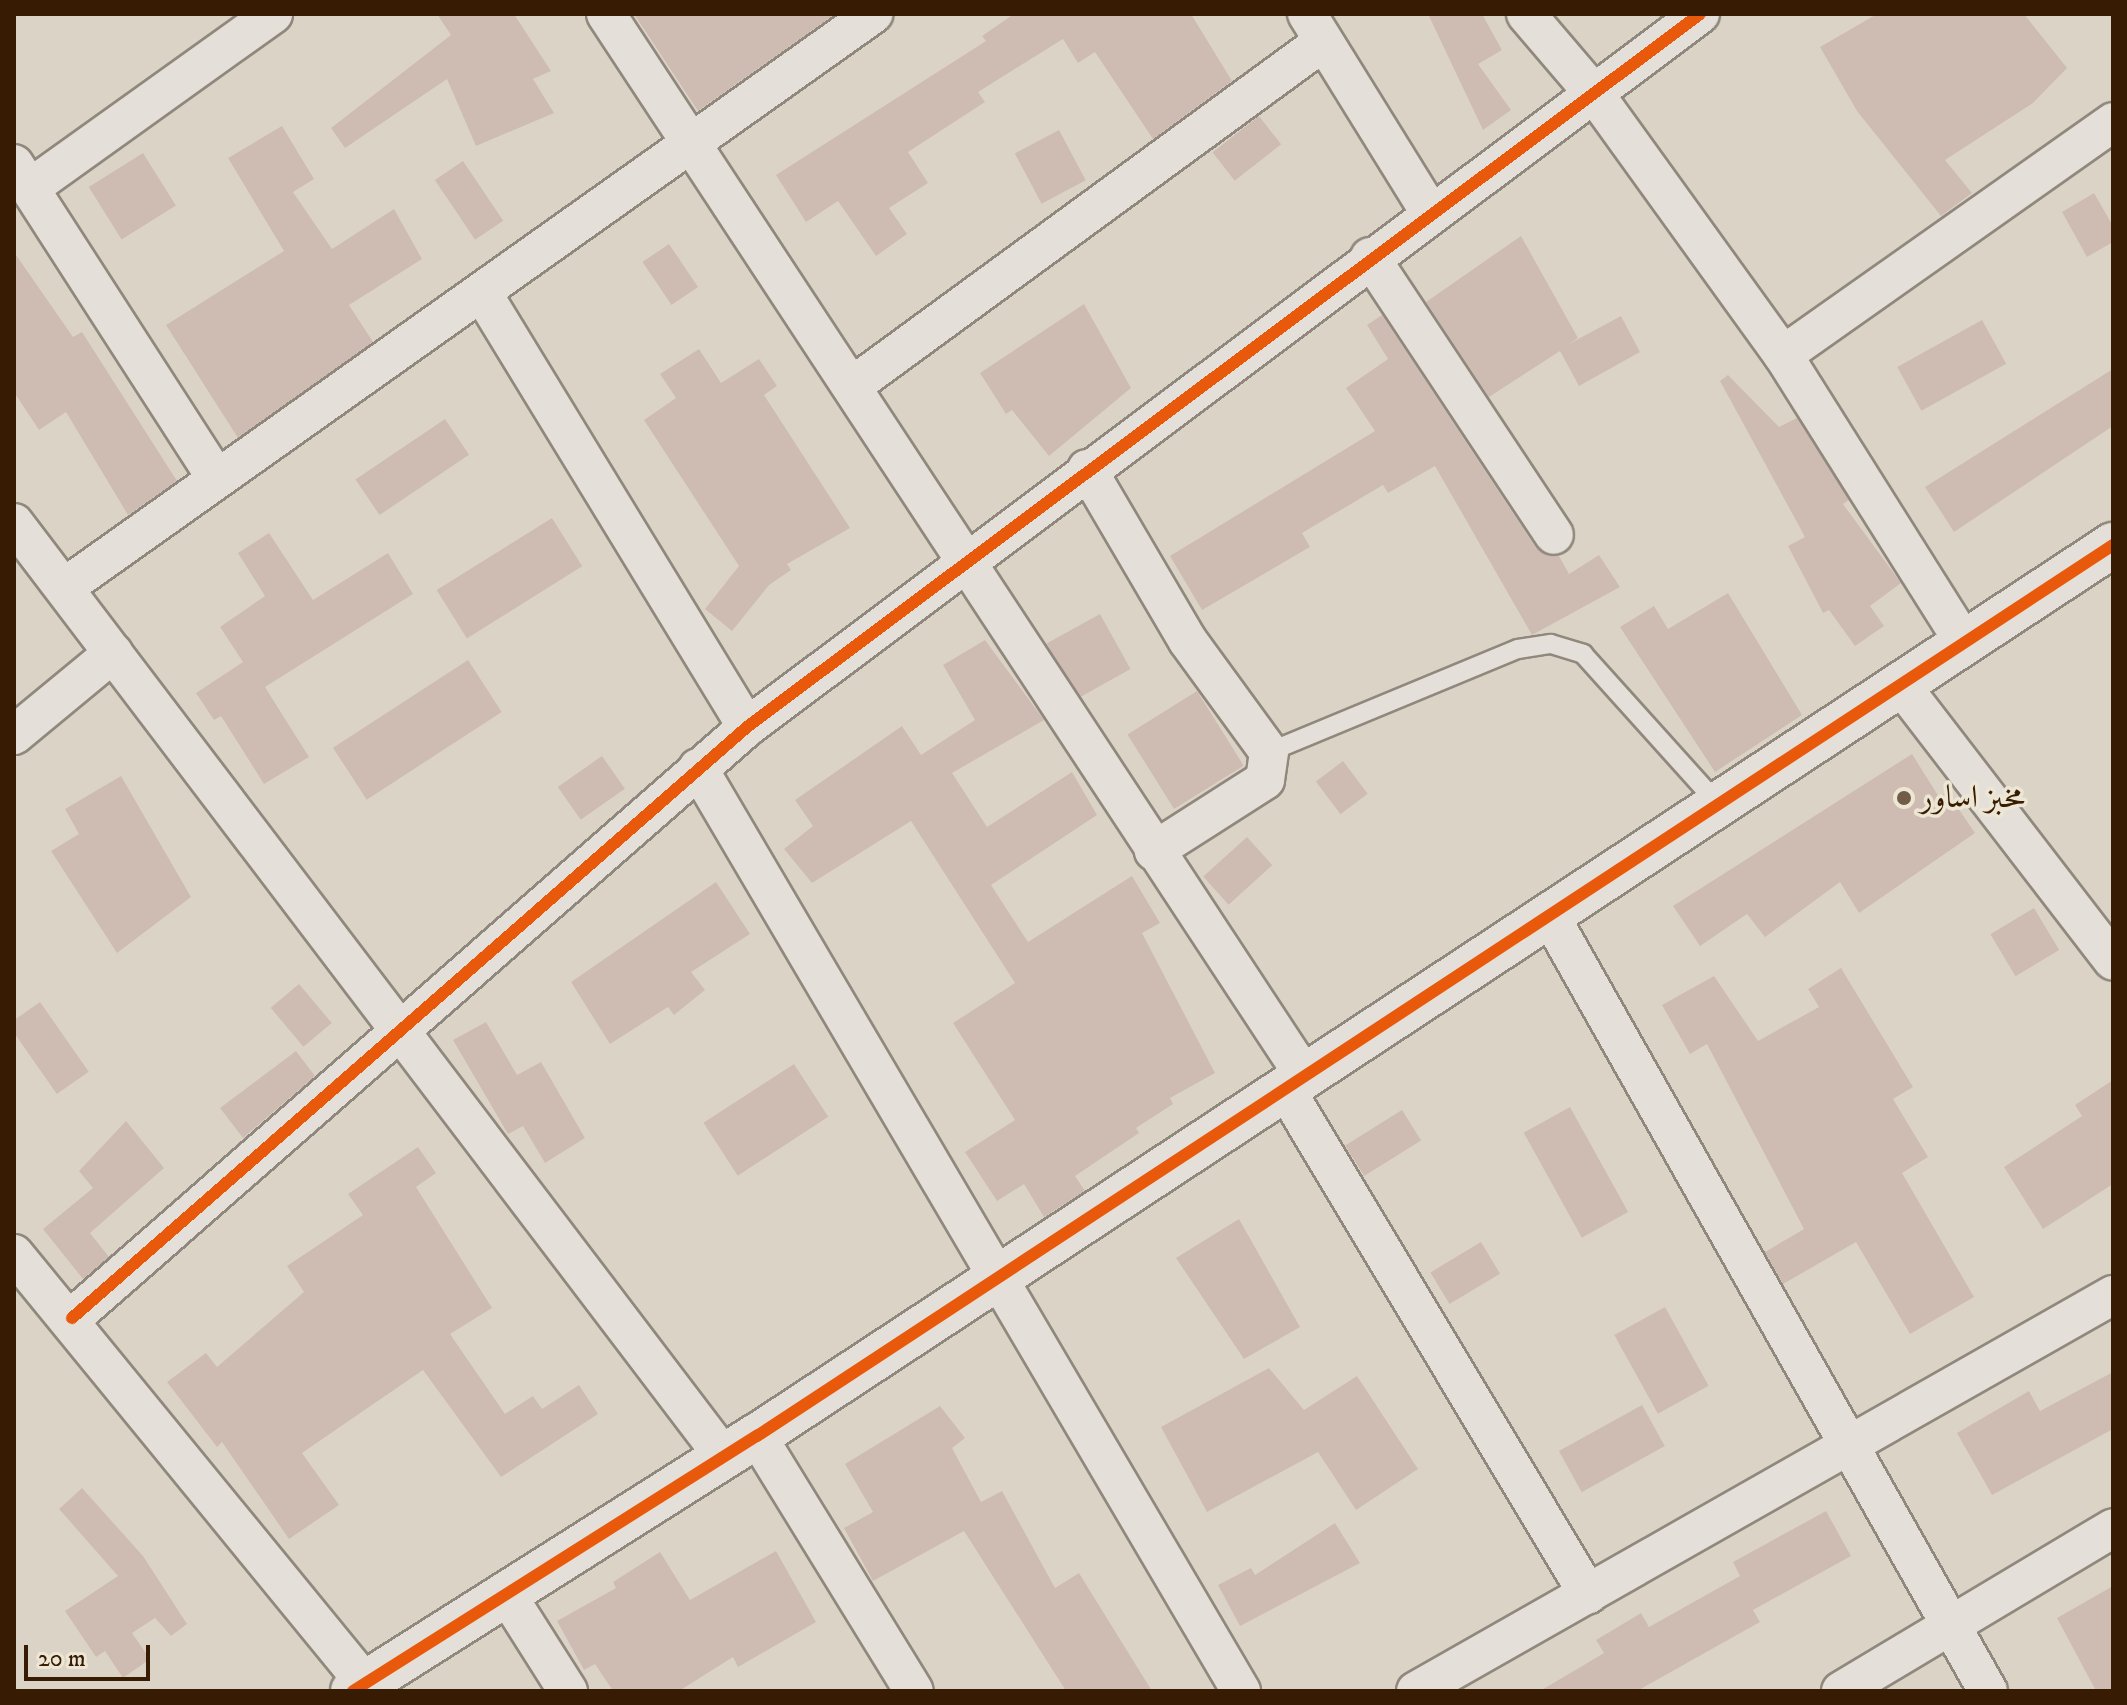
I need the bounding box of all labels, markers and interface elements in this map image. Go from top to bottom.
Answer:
place label: مخبز اساور [1920,779,2025,817]
marker: مخبز اساور [1895,789,1913,807]
scale bar [28,1629,154,1679]
text: 20 m [38,1644,86,1674]

